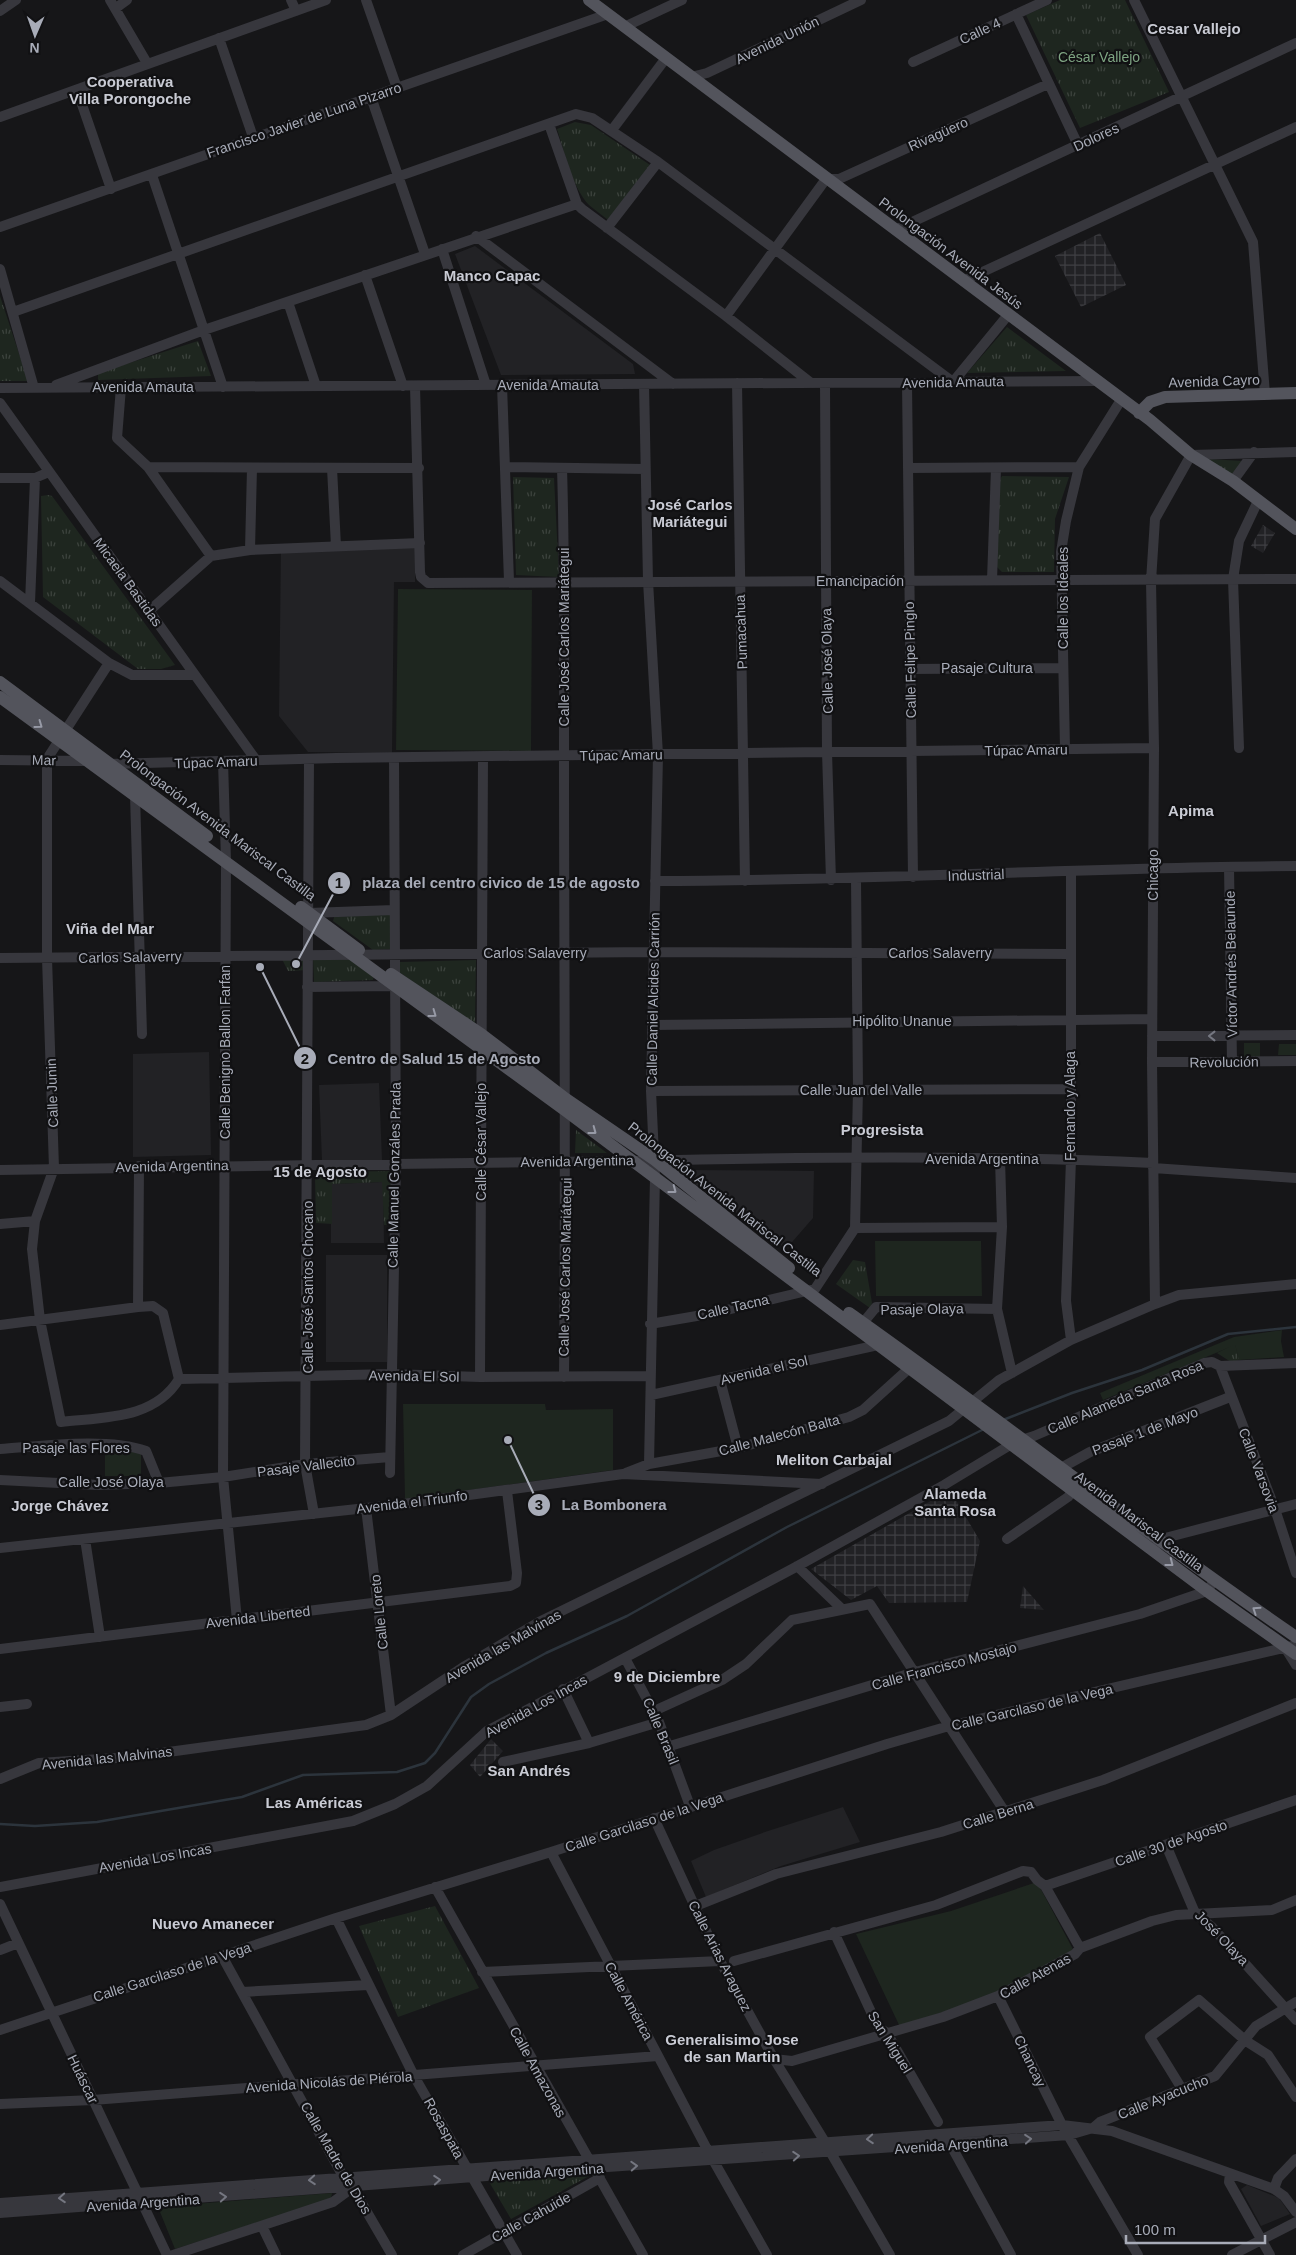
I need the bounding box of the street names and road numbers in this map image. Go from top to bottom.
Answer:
street label: Avenida Unión [733,13,821,67]
street label: Calle 4 [957,14,1003,47]
street label: Francisco Javier de Luna Pizarro [205,79,404,161]
street label: Rivagüero [906,114,971,154]
street label: Dolores [1071,120,1121,154]
street label: Prolongación Avenida Jesús [876,194,1026,312]
street label: Avenida Cayro [1168,371,1260,391]
street label: Avenida Amauta [902,373,1004,391]
street label: Avenida Amauta [497,377,599,393]
street label: Avenida Amauta [92,379,194,395]
street label: Micaela Bastidas [90,534,166,630]
street label: Calle los Ideales [1055,547,1071,649]
street label: Calle José Carlos Mariátegui [556,548,572,726]
street label: Emancipación [816,573,904,589]
street label: Pumacahua [732,594,750,670]
street label: Calle Felipe Pinglo [901,601,919,718]
street label: Calle José Olaya [818,608,836,714]
street label: Pasaje Cultura [941,660,1033,676]
street label: Túpac Amaru [984,741,1068,759]
street label: Prolongación Avenida Mariscal Castilla [117,746,319,904]
street label: Túpac Amaru [579,746,663,764]
street label: Mar [32,752,57,768]
street label: Túpac Amaru [174,753,258,771]
street label: Chicago [1145,849,1161,901]
street label: Industrial [947,866,1005,884]
street label: Víctor Andrés Belaunde [1222,890,1240,1038]
street label: Calle Daniel Alcides Carrión [643,912,663,1086]
street label: Carlos Salaverry [483,945,587,961]
street label: Carlos Salaverry [888,945,992,961]
street label: Carlos Salaverry [78,948,182,966]
street label: Calle Benigno Ballon Farfan [217,965,233,1139]
street label: Hipólito Unanue [852,1013,952,1029]
street label: Fernando y Alaga [1062,1051,1078,1161]
street label: Revolución [1189,1053,1259,1071]
street label: Calle Junin [43,1058,61,1128]
street label: Calle Manuel Gonzáles Prada [384,1082,404,1268]
street label: Calle Juan del Valle [800,1082,923,1098]
street label: Calle César Vallejo [473,1083,489,1201]
street label: Prolongación Avenida Mariscal Castilla [625,1119,825,1280]
street label: Avenida Argentina [925,1151,1039,1167]
street label: Avenida Argentina [520,1152,634,1170]
street label: Avenida Argentina [115,1157,229,1175]
street label: Calle José Carlos Mariátegui [555,1177,575,1357]
street label: Calle José Santos Chocano [300,1200,316,1373]
street label: Calle Tacna [696,1291,771,1323]
street label: Pasaje Olaya [880,1300,964,1318]
street label: Avenida el Sol [719,1352,809,1388]
street label: Calle Alameda Santa Rosa [1045,1357,1205,1437]
street label: Avenida El Sol [368,1367,460,1385]
street label: Pasaje 1 de Mayo [1090,1403,1200,1459]
street label: Calle Malecón Balta [717,1411,841,1459]
street label: Calle Varsovia [1236,1425,1283,1515]
street label: Pasaje las Flores [22,1440,130,1456]
street label: Pasaje Vallecito [256,1452,356,1480]
street label: Avenida Mariscal Castilla [1072,1468,1206,1575]
street label: Calle José Olaya [58,1474,164,1490]
street label: Avenida el Triunfo [356,1487,469,1517]
street label: Calle Loreto [367,1573,391,1650]
street label: Avenida Liberted [205,1603,311,1631]
street label: Avenida las Malvinas [442,1606,564,1686]
street label: Calle Francisco Mostajo [870,1639,1018,1693]
street label: Avenida Los Incas [482,1671,590,1741]
street label: Calle Garcilaso de la Vega [950,1681,1114,1733]
street label: Calle Brasil [640,1695,682,1767]
street label: Avenida las Malvinas [41,1743,173,1773]
street label: Calle Garcilaso de la Vega [563,1789,725,1855]
street label: Calle Berna [961,1796,1036,1832]
street label: Calle 30 de Agosto [1113,1816,1229,1870]
street label: Avenida Los Incas [97,1840,213,1876]
street label: Calle Arias Araguez [685,1898,755,2014]
street label: José Olaya [1192,1907,1252,1969]
street label: Calle Garcilaso de la Vega [91,1939,253,2005]
street label: Calle Atenas [997,1950,1073,2002]
street label: Calle América [602,1959,656,2043]
street label: San Miguel [865,2008,915,2076]
street label: Calle Amazonas [506,2024,570,2120]
street label: Chancay [1011,2033,1049,2089]
street label: Huáscar [64,2052,102,2106]
street label: Avenida Nicolás de Piérola [245,2068,413,2096]
street label: Calle Ayacucho [1115,2071,1211,2122]
street label: Rosaspata [421,2095,467,2161]
street label: Calle Madre de Dios [297,2099,375,2217]
street label: Avenida Argentina [894,2133,1008,2157]
street label: Avenida Argentina [490,2160,604,2184]
street label: Calle Cahuide [489,2189,574,2245]
street label: Avenida Argentina [86,2191,200,2215]

